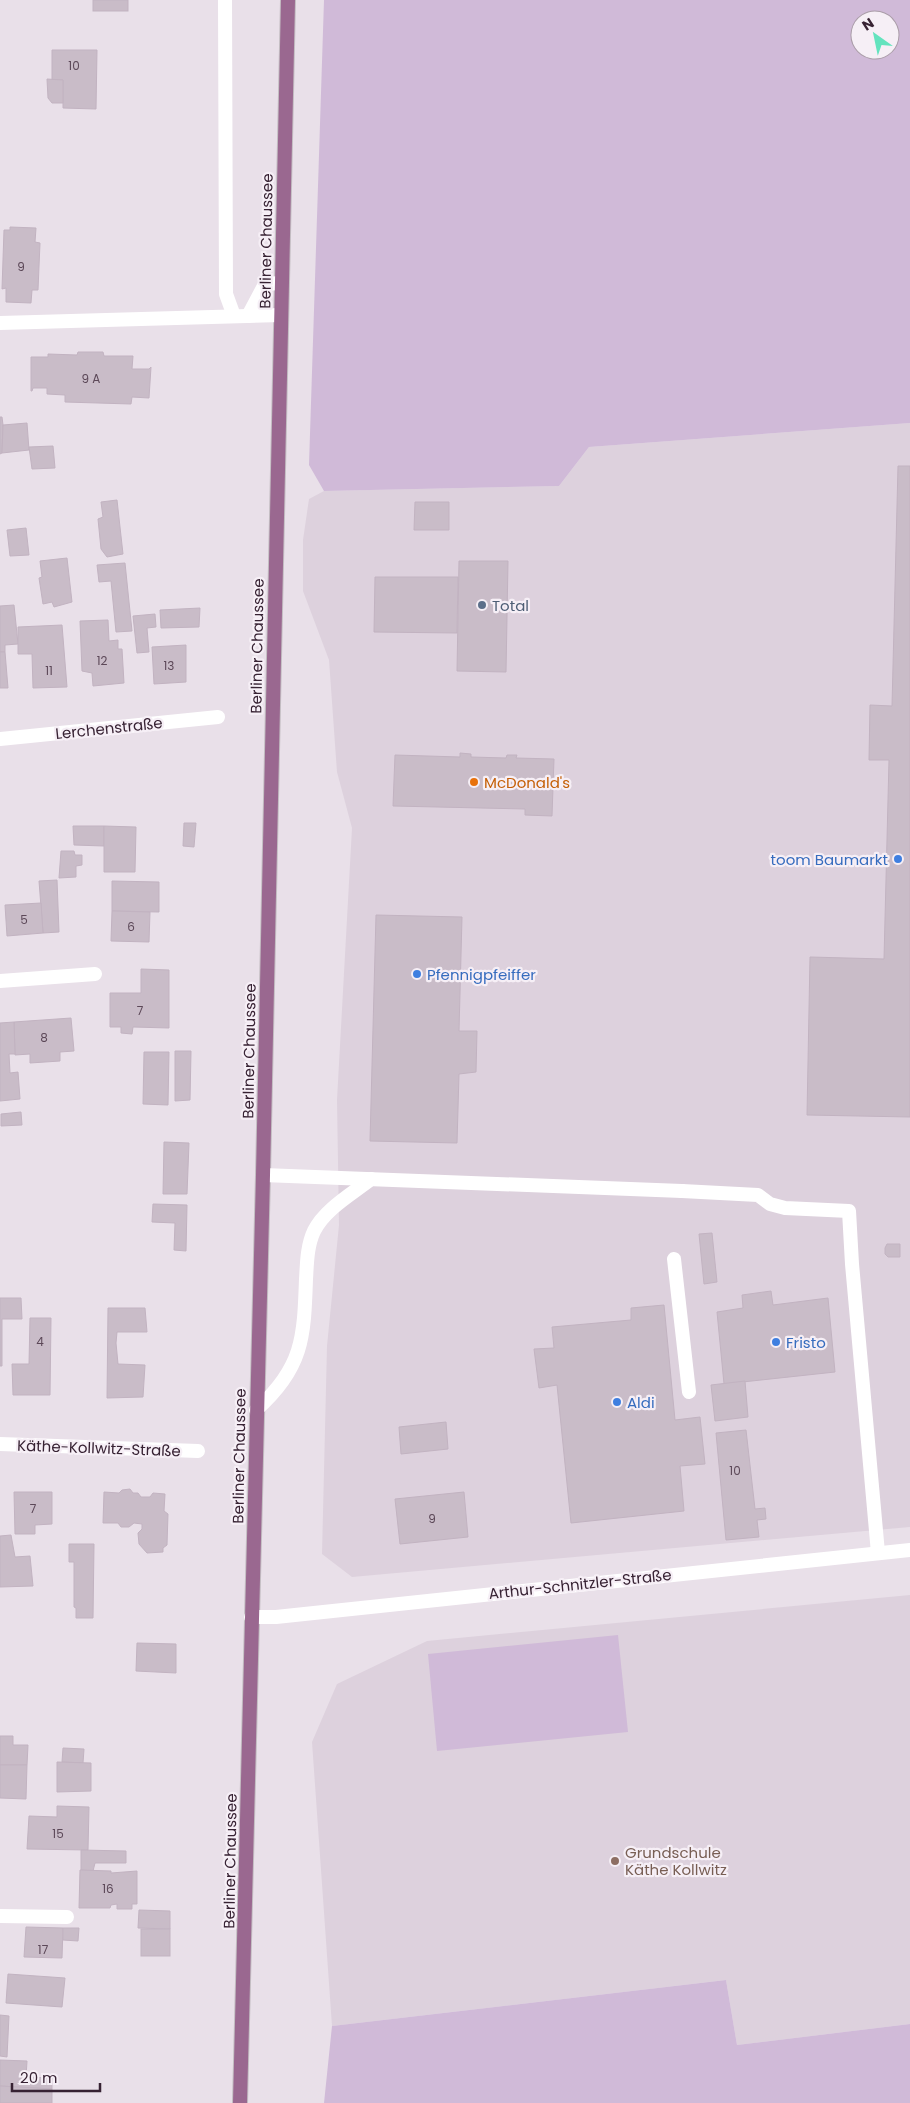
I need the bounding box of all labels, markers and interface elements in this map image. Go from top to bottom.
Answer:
north arrow [850,10,900,60]
text: N [858,13,878,35]
house number: 10 [68,57,80,74]
street label: Berliner Chaussee [254,173,278,309]
house number: 9 [17,258,25,275]
house number: 9 A [82,370,100,387]
street label: Berliner Chaussee [245,578,269,714]
place label: Total [492,595,529,616]
marker: Total [476,599,488,611]
house number: 12 [97,652,107,669]
house number: 13 [164,657,174,674]
house number: 11 [45,662,53,679]
street label: Lerchenstraße [54,712,164,744]
place label: McDonald's [484,772,570,793]
marker: McDonald's [468,776,480,788]
place label: toom Baumarkt [771,849,888,870]
marker: toom Baumarkt [892,853,904,865]
house number: 5 [20,911,28,928]
house number: 6 [127,918,135,935]
place label: Pfennigpfeiffer [427,964,536,985]
marker: Pfennigpfeiffer [411,968,423,980]
street label: Berliner Chaussee [237,983,261,1119]
house number: 7 [137,1002,144,1019]
house number: 8 [40,1029,48,1046]
place label: Fristo [786,1332,826,1353]
house number: 4 [36,1333,44,1350]
marker: Fristo [770,1336,782,1348]
street label: Berliner Chaussee [227,1388,251,1524]
place label: Aldi [627,1392,655,1413]
marker: Aldi [611,1396,623,1408]
street label: Käthe-Kollwitz-Straße [17,1435,181,1461]
house number: 10 [729,1462,741,1479]
house number: 7 [30,1500,37,1517]
house number: 9 [428,1510,436,1527]
street label: Arthur-Schnitzler-Straße [488,1564,672,1604]
street label: Berliner Chaussee [218,1793,242,1929]
house number: 15 [52,1825,64,1842]
place label: Grundschule Käthe Kollwitz [625,1842,727,1880]
marker: Grundschule Käthe Kollwitz [609,1855,621,1867]
house number: 16 [102,1880,114,1897]
house number: 17 [38,1941,49,1958]
scale bar [12,2060,100,2092]
text: 20 m [20,2067,58,2088]

